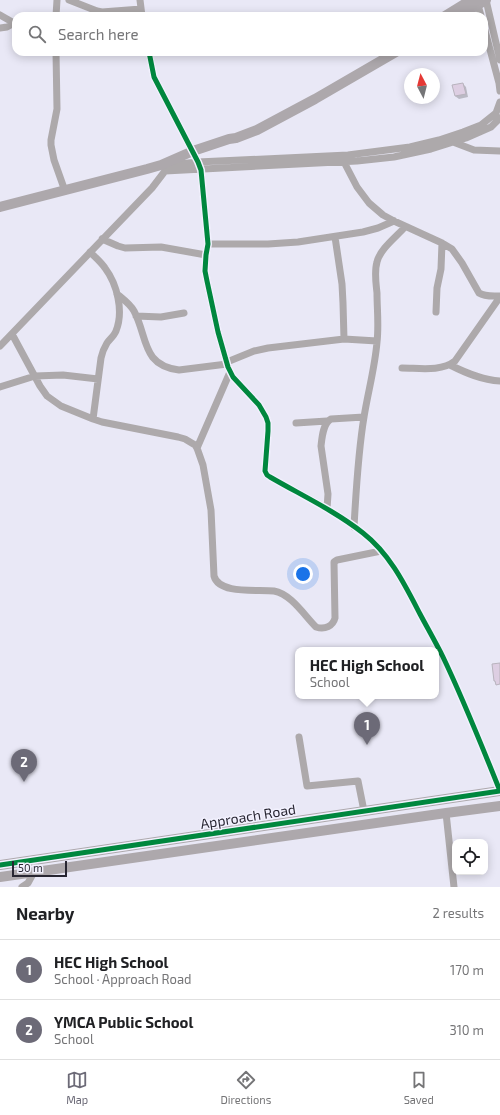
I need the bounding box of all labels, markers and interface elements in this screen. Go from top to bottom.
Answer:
search box [12,12,488,56]
icon: search [26,23,48,45]
text: Search here [58,25,139,43]
north arrow [404,68,440,104]
your location [293,564,313,584]
popup [295,647,439,699]
text: HEC High School [310,656,424,674]
text: School [310,674,350,690]
pin: 1 [354,712,380,745]
pin: 2 [11,749,37,782]
street label: Approach Road [199,800,297,832]
map controls [452,839,488,875]
button: locate [452,839,488,875]
scale bar [12,859,67,878]
text: 50 m [18,861,43,874]
text: Nearby [16,903,74,923]
text: 2 results [432,905,484,921]
text: HEC High School [54,953,169,971]
text: 1 [26,962,32,978]
text: 170 m [450,962,484,978]
text: School · Approach Road [54,971,192,987]
text: YMCA Public School [54,1013,193,1031]
text: 2 [25,1022,33,1038]
text: 310 m [449,1022,484,1038]
text: School [54,1031,94,1047]
tab: Map [66,1069,88,1106]
tab: Directions [221,1069,271,1106]
tab: Saved [404,1069,434,1106]

